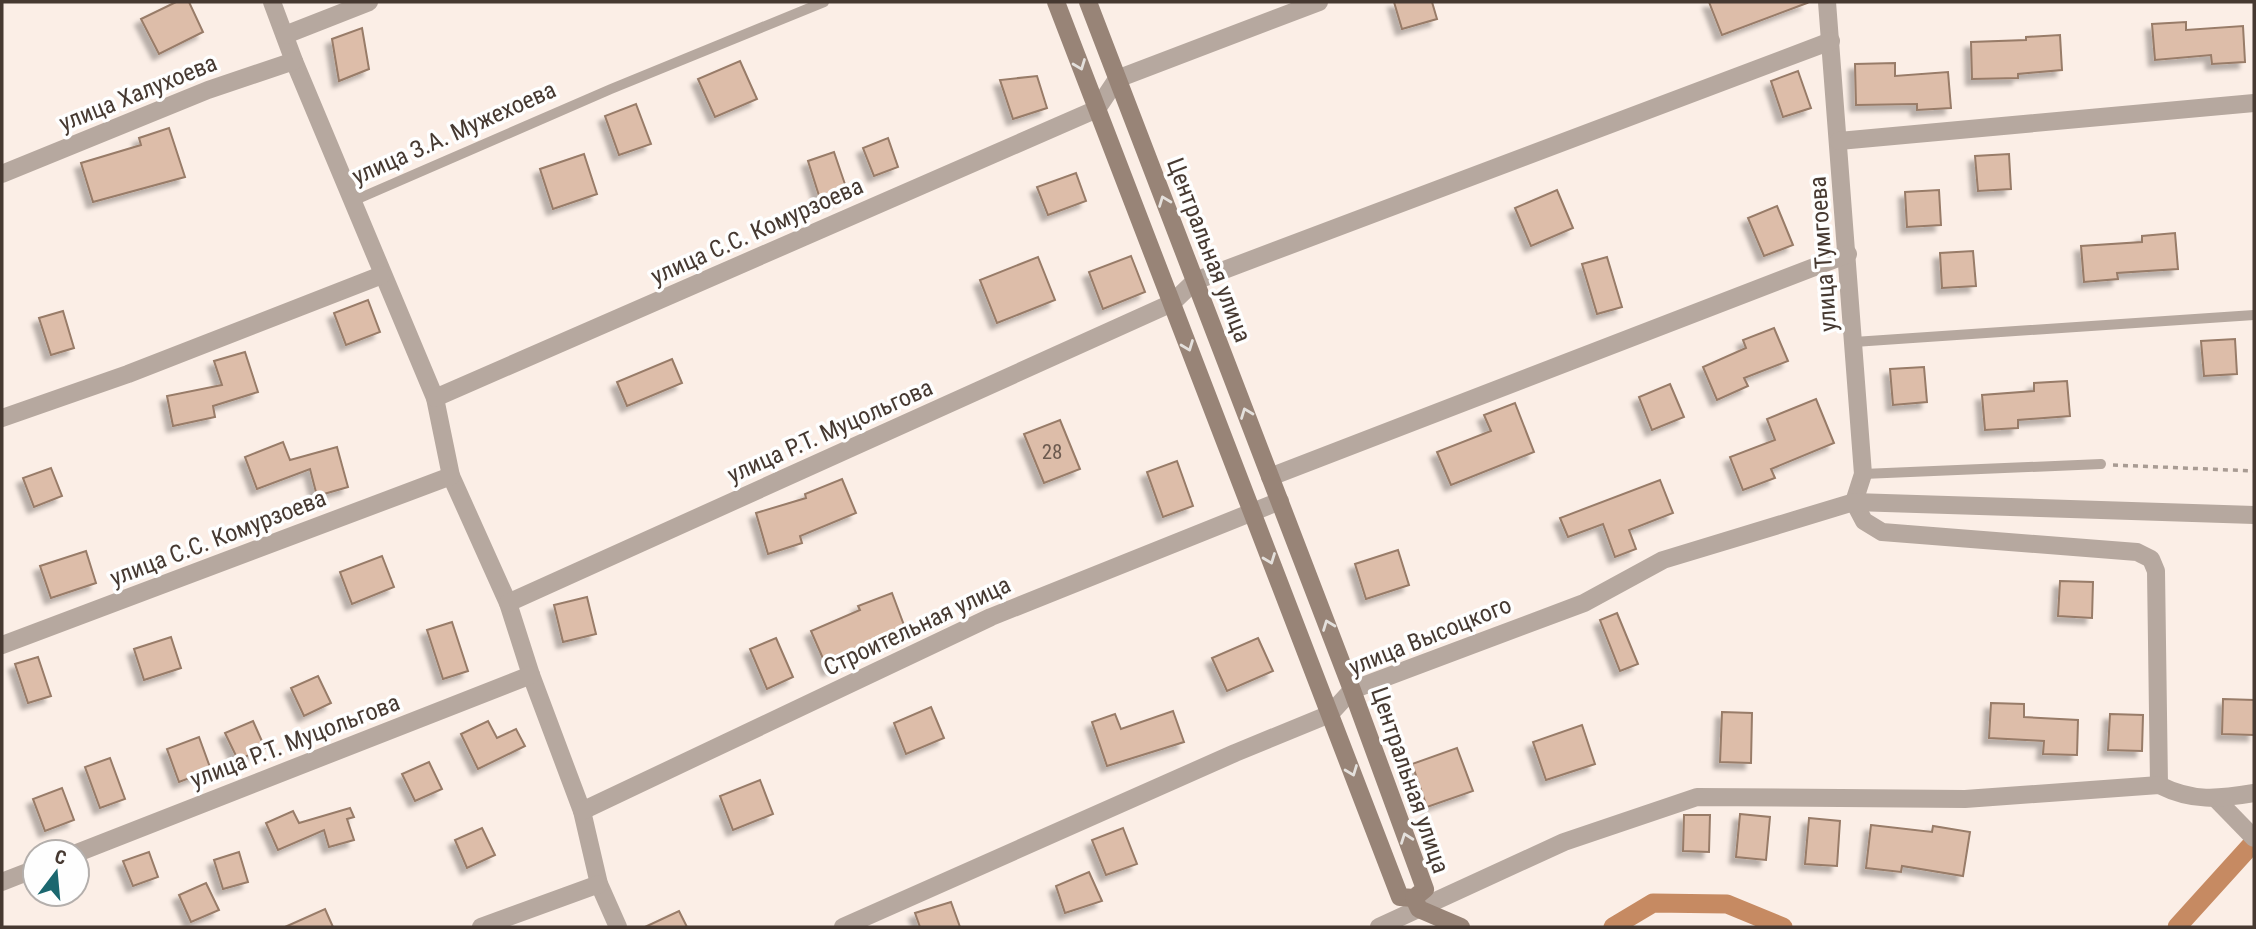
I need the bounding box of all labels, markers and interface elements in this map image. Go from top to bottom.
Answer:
street label: улица Халухоева [55,49,221,137]
one-way arrow [1072,59,1086,71]
street label: улица З.А. Мужехоева [348,75,560,191]
street label: Центральная улица [1161,154,1257,346]
street label: улица С.С. Комурзоева [647,172,867,290]
street label: улица Тумгоева [1804,175,1842,333]
one-way arrow [1159,195,1173,207]
one-way arrow [1180,340,1194,352]
street label: улица Р.Т. Муцольгова [723,373,937,489]
one-way arrow [1240,408,1254,420]
house number: 28 [1042,440,1062,464]
street label: улица С.С. Комурзоева [106,484,330,592]
one-way arrow [1262,552,1276,564]
street label: Строительная улица [819,570,1015,682]
street label: улица Высоцкого [1345,591,1515,681]
one-way arrow [1322,619,1336,631]
street label: Центральная улица [1365,683,1455,877]
street label: улица Р.Т. Муцольгова [186,688,404,794]
one-way arrow [1343,764,1357,776]
one-way arrow [1401,833,1415,845]
north arrow [21,838,91,908]
text: С [52,845,69,870]

